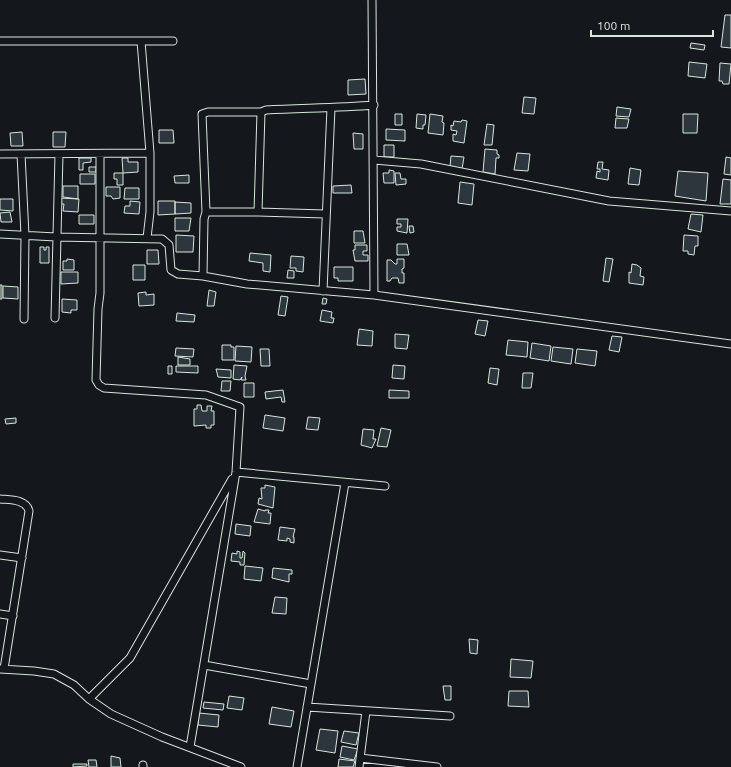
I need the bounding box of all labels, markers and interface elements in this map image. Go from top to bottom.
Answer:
scale bar [591,12,713,38]
text: 100 m [597,19,630,32]

